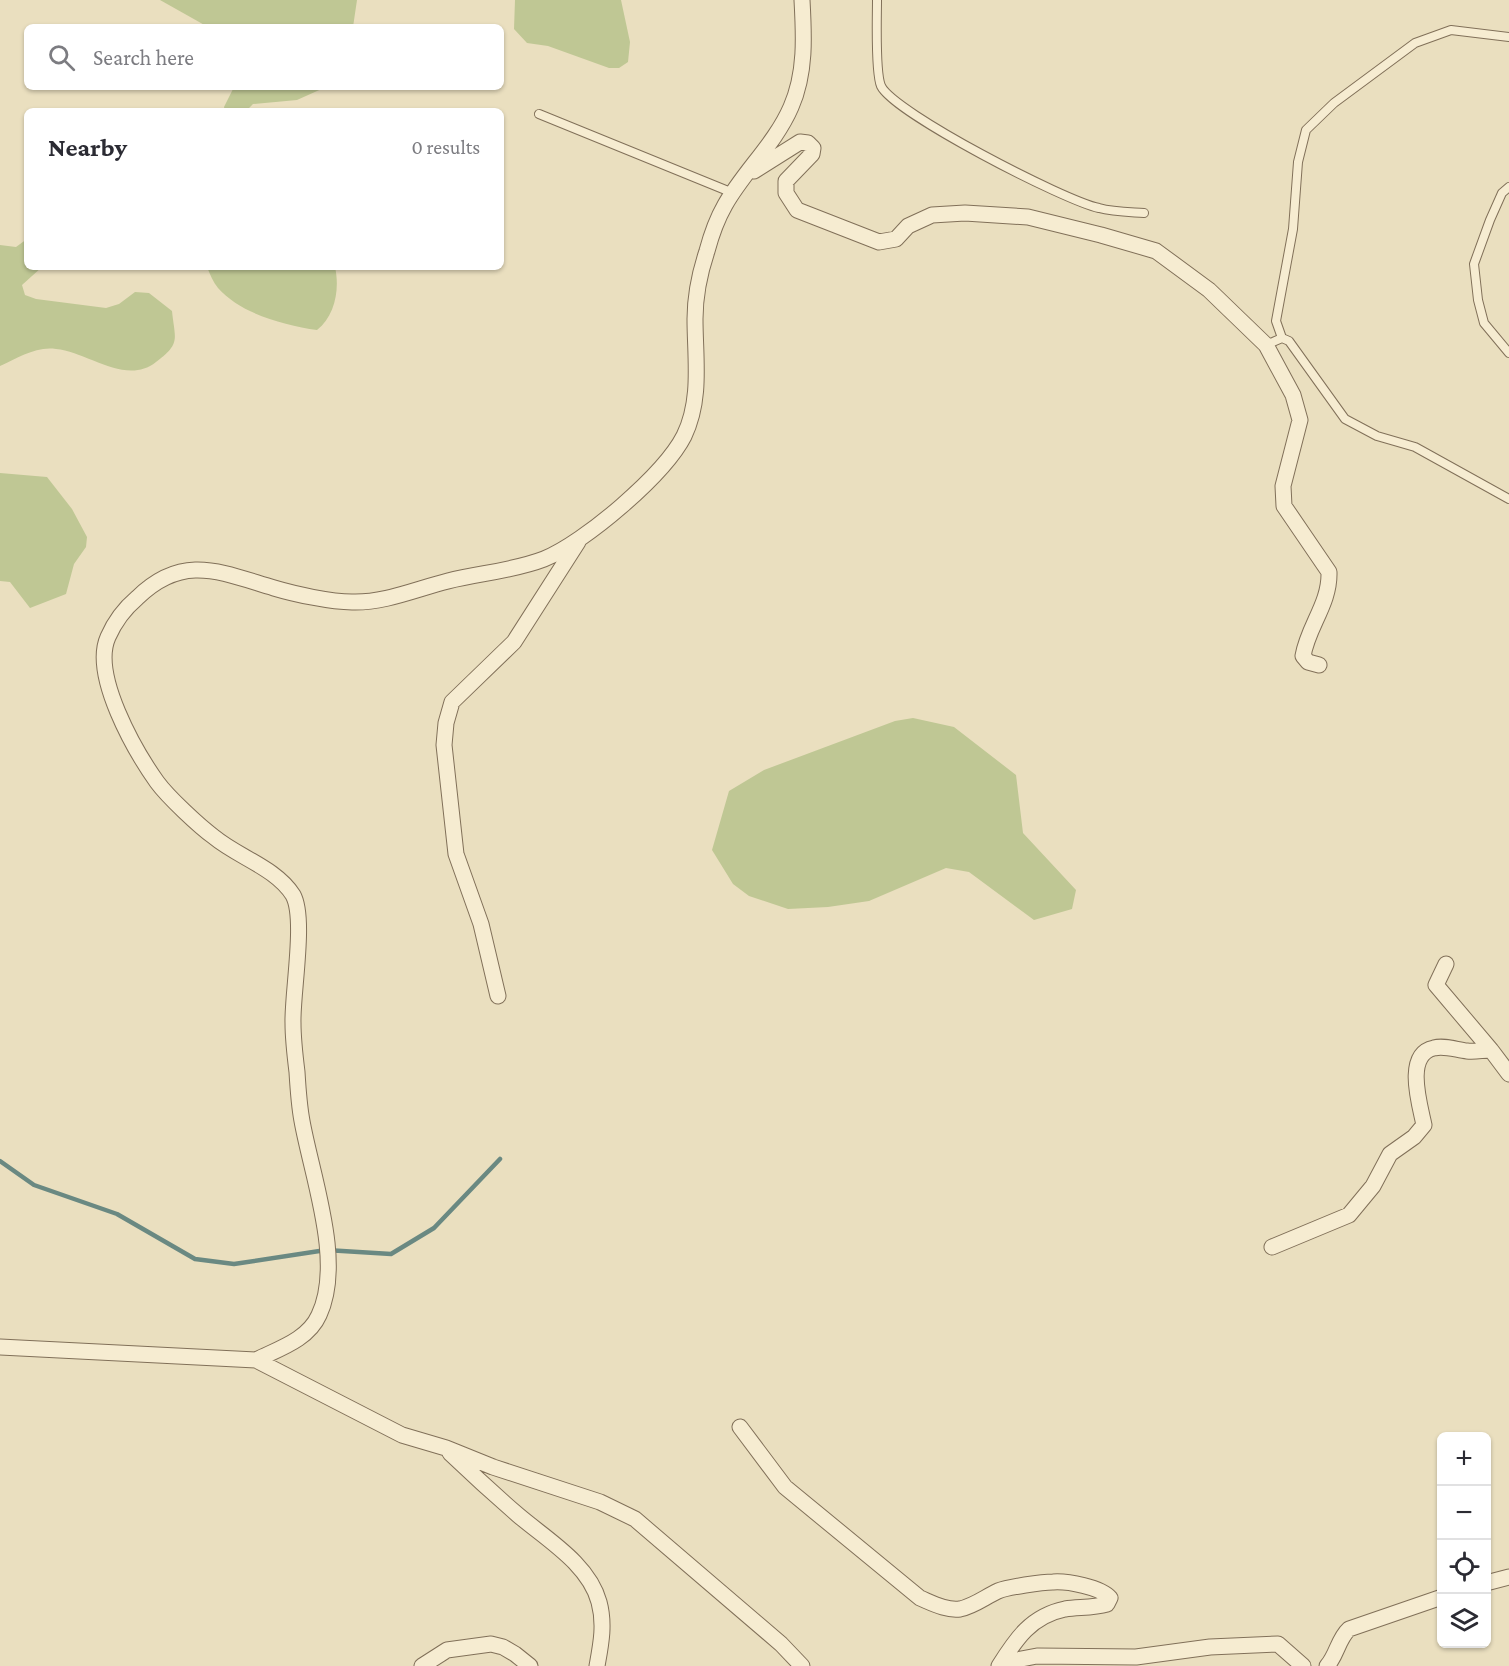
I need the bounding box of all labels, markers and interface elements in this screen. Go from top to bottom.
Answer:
search box [24,24,504,90]
icon: search [45,41,78,74]
text: Search here [93,45,194,70]
text: Nearby [48,133,127,162]
text: 0 results [411,136,480,158]
map controls [1437,1432,1491,1648]
button: + [1437,1432,1491,1486]
button: − [1437,1486,1491,1540]
button: locate [1437,1540,1491,1594]
button: layers [1437,1594,1491,1648]

